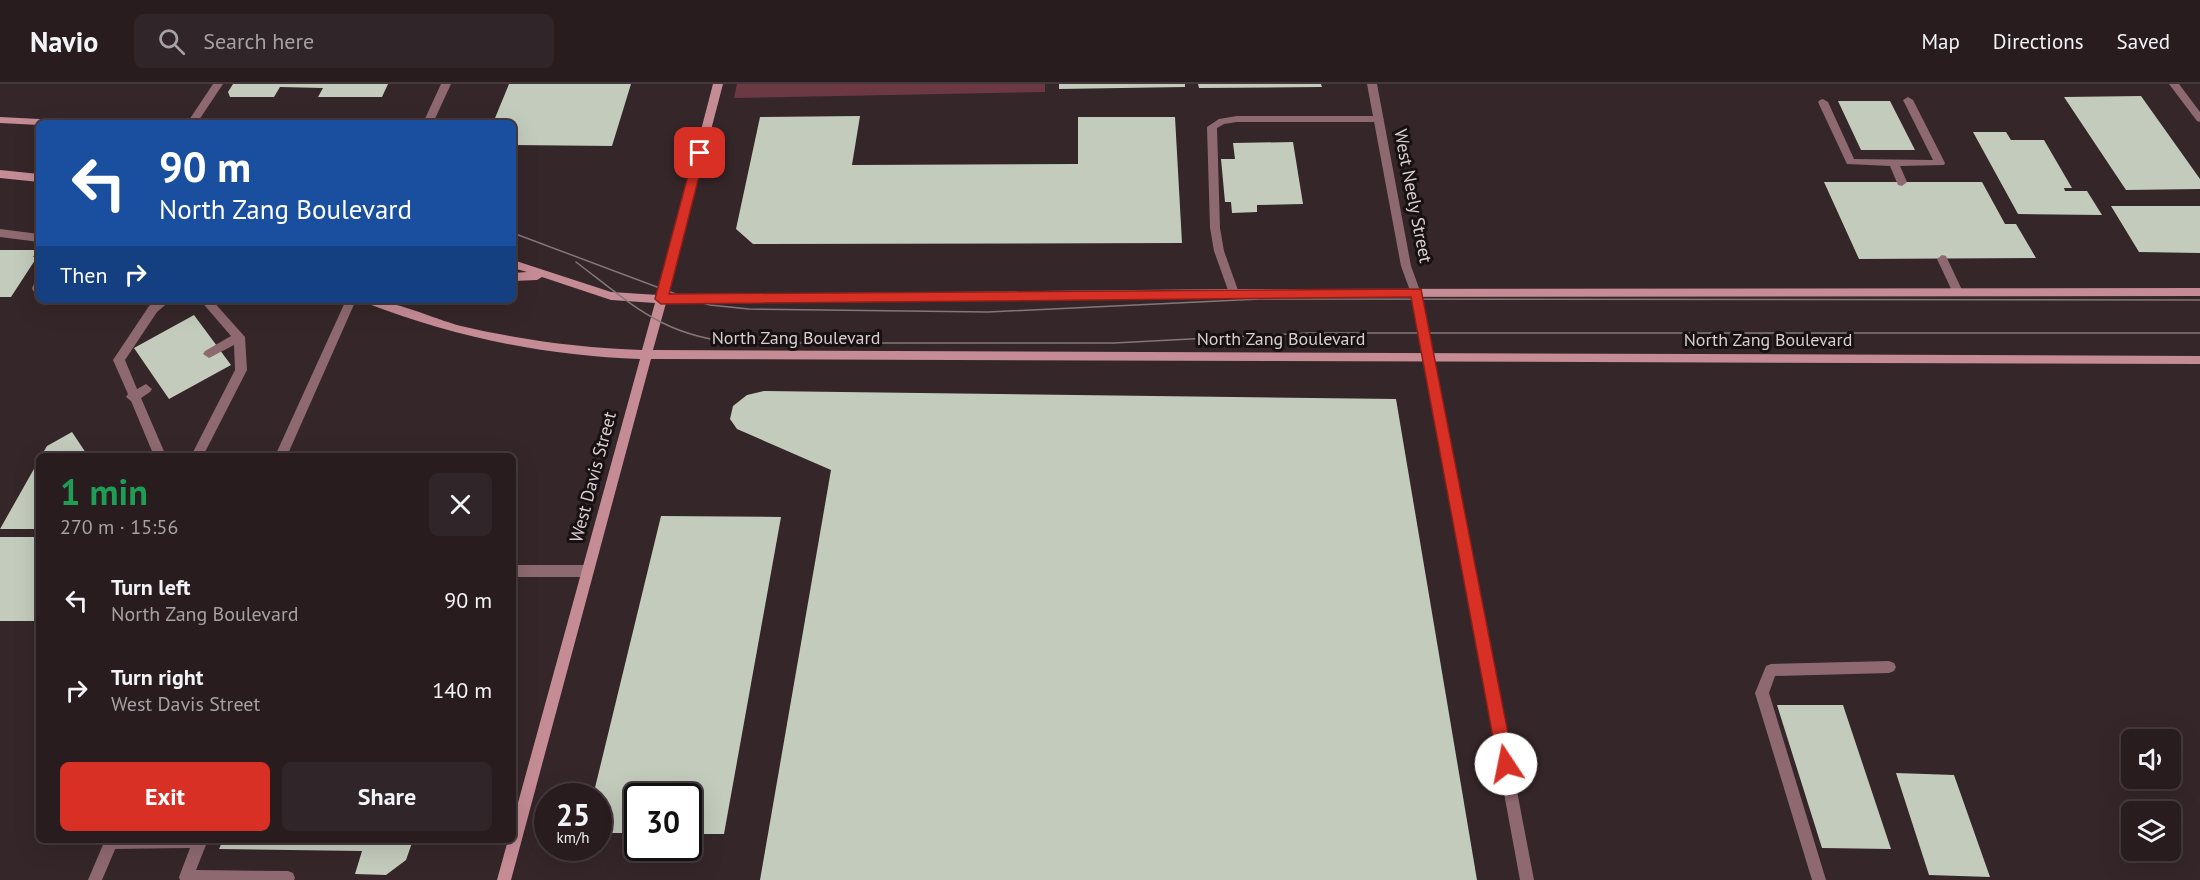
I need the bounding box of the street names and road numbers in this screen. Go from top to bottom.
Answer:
street label: West Neely Street [1389,127,1438,265]
street label: North Zang Boulevard [712,326,880,349]
street label: North Zang Boulevard [1197,327,1365,350]
street label: North Zang Boulevard [1684,328,1852,351]
street label: West Davis Street [564,409,621,545]

